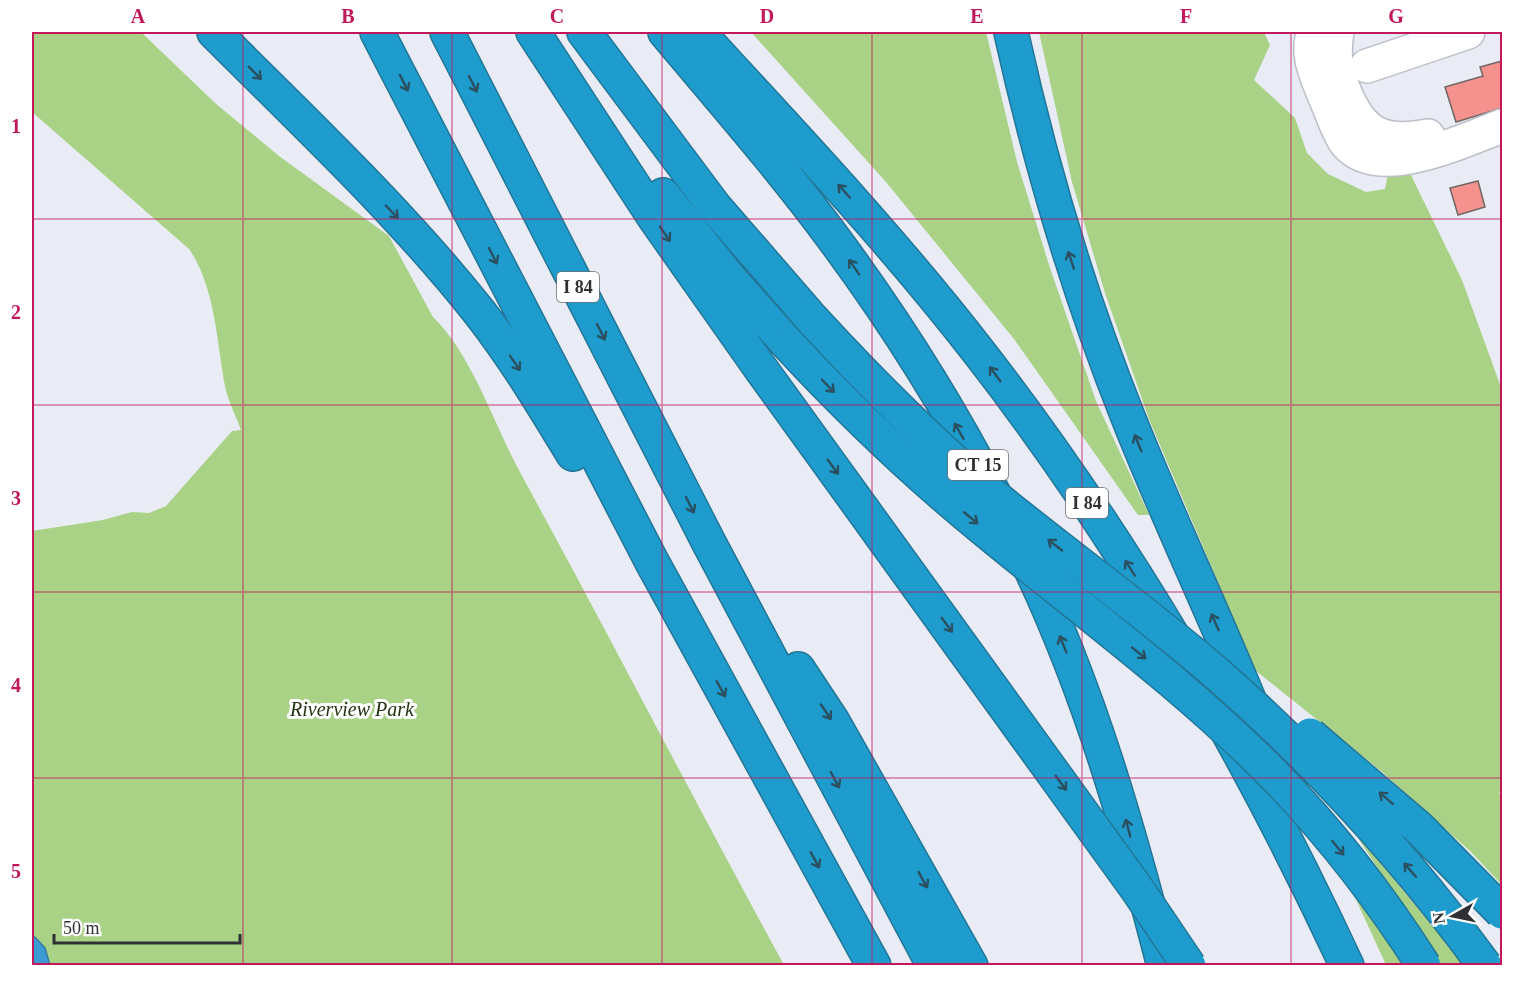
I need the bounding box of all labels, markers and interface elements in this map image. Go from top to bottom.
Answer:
text: A [131,5,146,27]
text: B [341,5,355,27]
text: C [550,5,564,27]
text: D [760,5,774,27]
text: E [970,5,984,27]
text: F [1180,5,1192,27]
text: G [1388,5,1404,27]
one-way arrow [248,66,263,81]
one-way arrow [398,74,410,92]
one-way arrow [468,74,480,92]
text: 1 [11,115,21,137]
one-way arrow [837,184,851,199]
one-way arrow [385,205,399,220]
one-way arrow [659,225,671,242]
one-way arrow [488,247,500,265]
one-way arrow [1065,251,1076,270]
one-way arrow [848,259,860,276]
road number: I 84 [557,272,599,302]
text: 2 [11,301,21,323]
one-way arrow [595,323,607,341]
one-way arrow [509,354,521,370]
one-way arrow [989,366,1001,382]
one-way arrow [820,378,835,393]
one-way arrow [953,423,965,440]
one-way arrow [1132,434,1143,452]
road number: CT 15 [948,450,1008,480]
one-way arrow [827,458,839,474]
text: 3 [11,487,21,509]
road number: I 84 [1066,488,1108,518]
one-way arrow [684,496,696,514]
one-way arrow [962,511,978,524]
one-way arrow [1047,538,1063,551]
one-way arrow [1124,560,1136,577]
one-way arrow [1209,613,1220,632]
one-way arrow [941,617,953,633]
one-way arrow [1057,635,1068,654]
one-way arrow [1131,646,1146,660]
text: 4 [11,674,21,696]
one-way arrow [715,680,727,697]
park label: Riverview Park [289,698,415,720]
one-way arrow [819,703,832,720]
one-way arrow [830,770,841,788]
one-way arrow [1054,775,1067,791]
one-way arrow [1378,791,1393,805]
one-way arrow [1121,819,1133,838]
one-way arrow [1332,840,1345,856]
one-way arrow [809,851,821,868]
text: 5 [11,860,21,882]
one-way arrow [1403,863,1417,878]
one-way arrow [918,871,929,889]
north arrow [1423,886,1483,946]
scale bar [54,907,240,945]
text: N [1429,911,1448,925]
text: 50 m [63,918,100,938]

